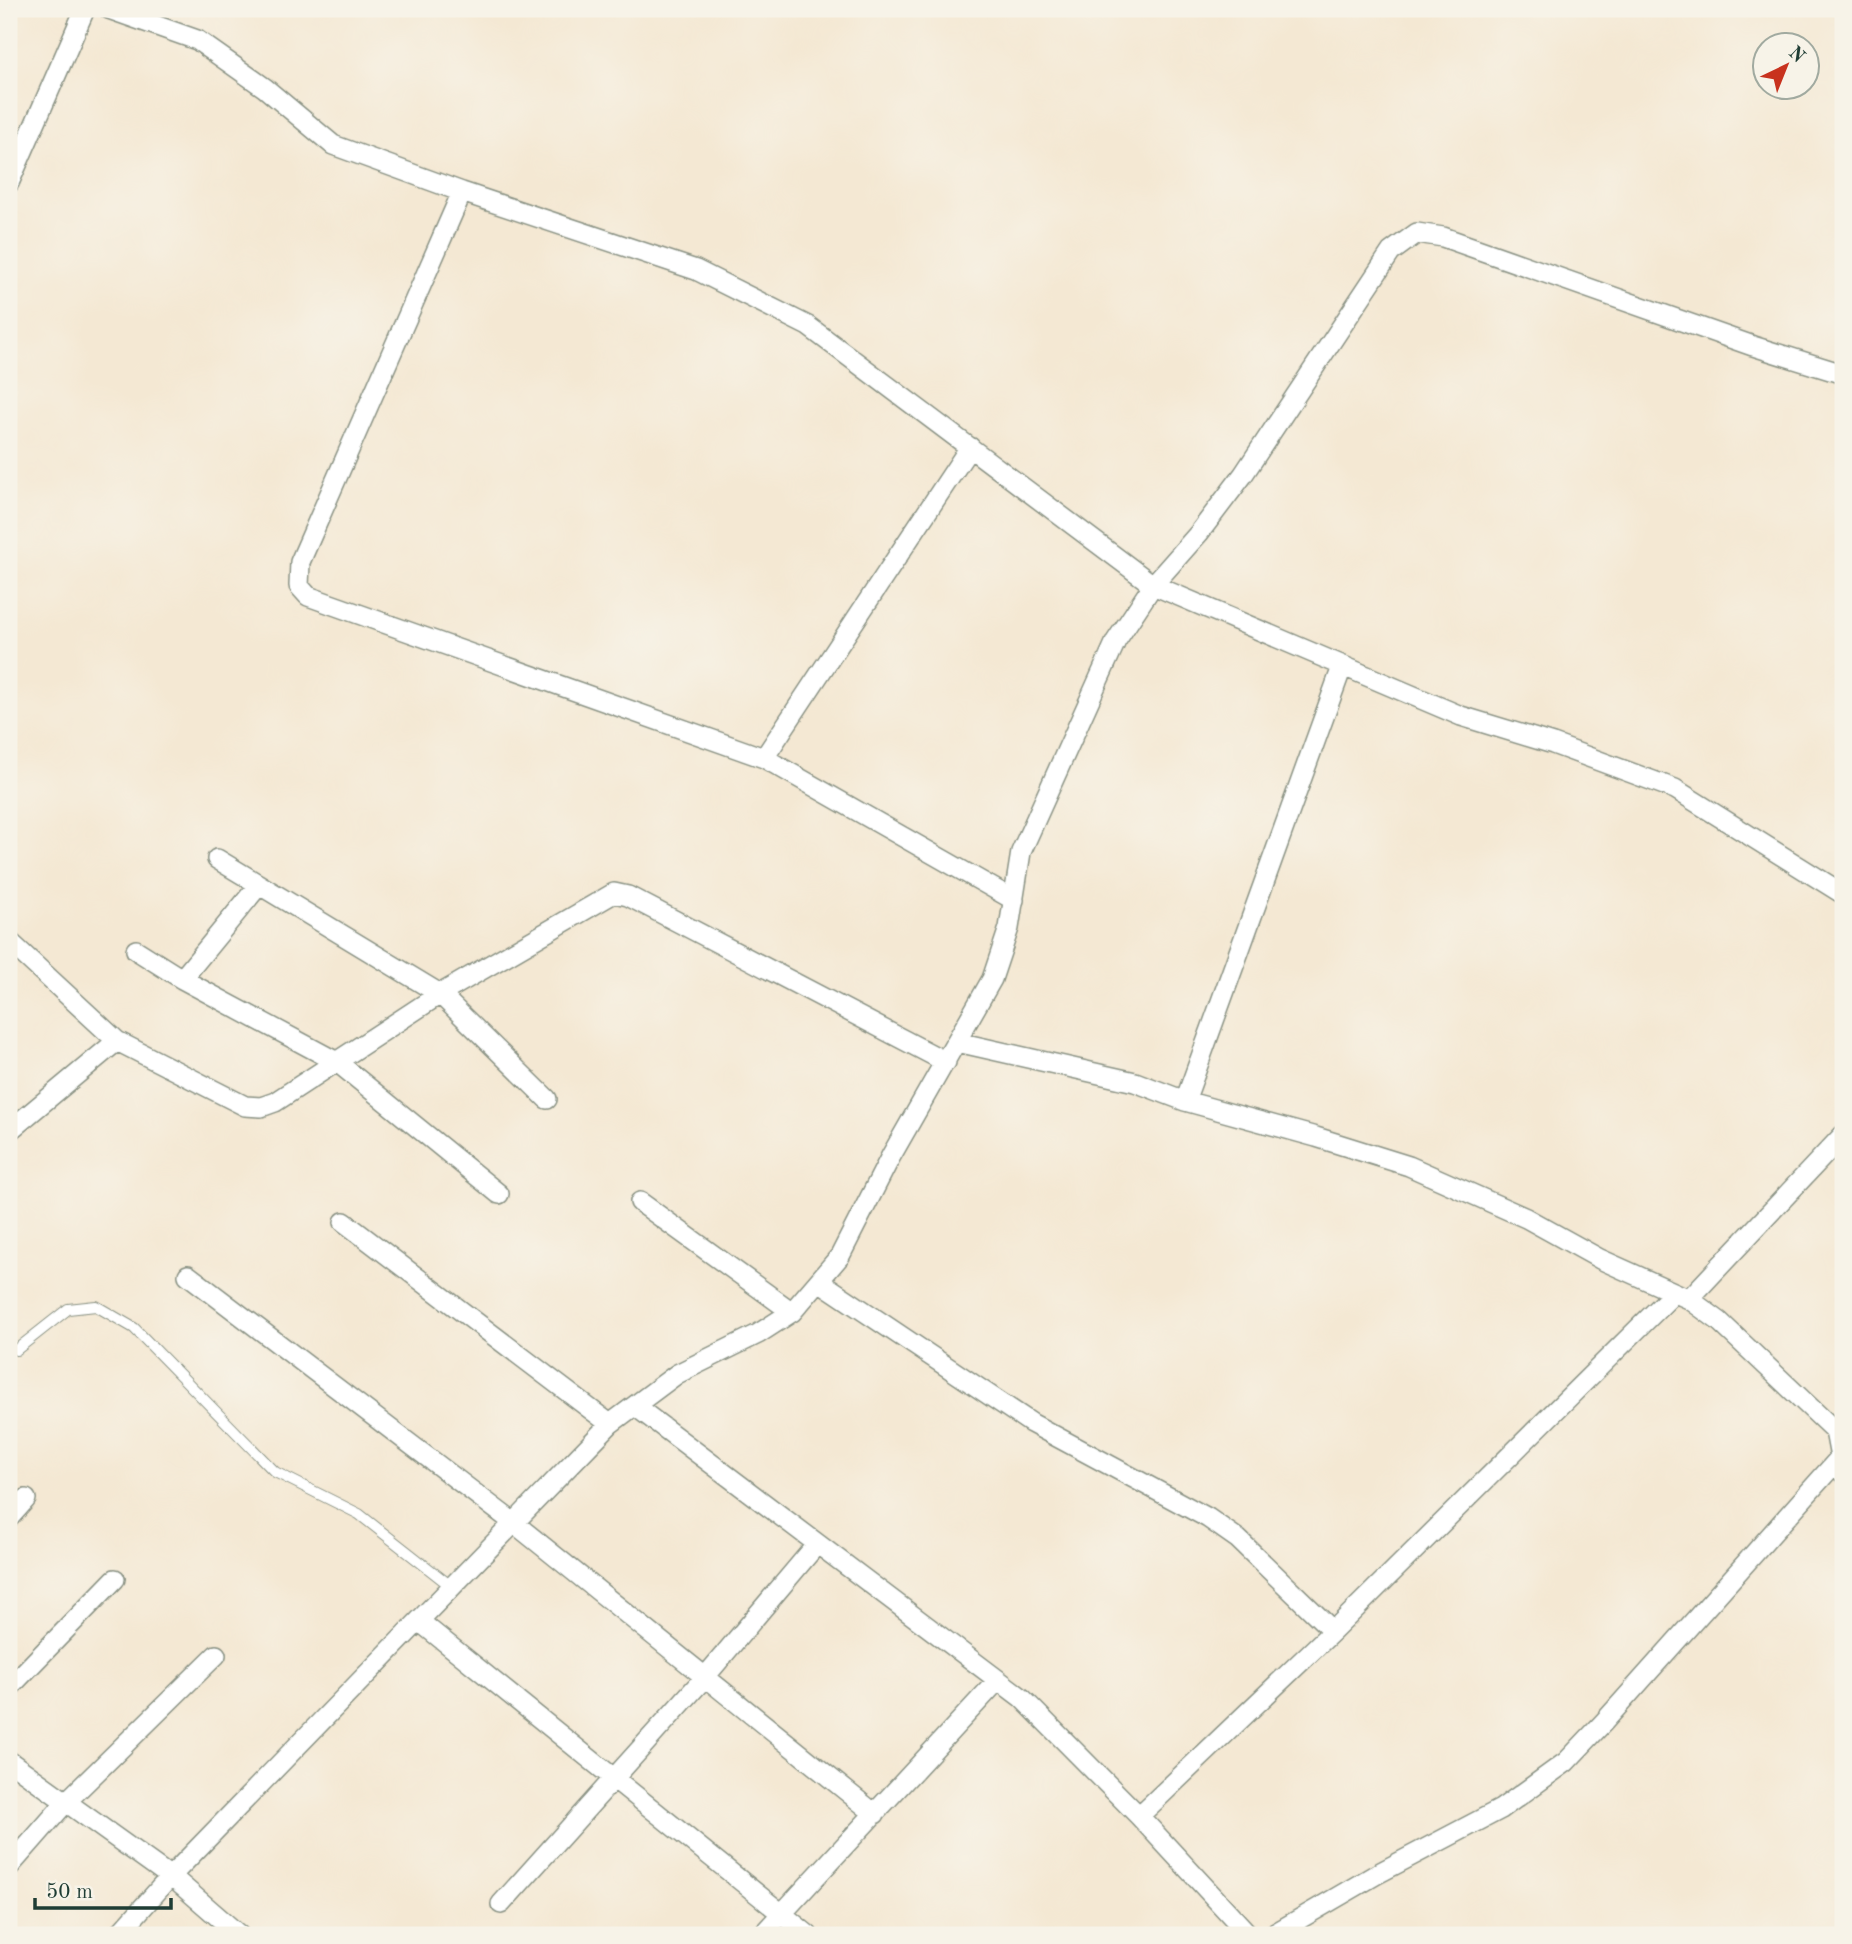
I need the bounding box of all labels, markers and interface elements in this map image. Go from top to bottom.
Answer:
north arrow [1750,32,1820,102]
text: N [1784,43,1808,68]
scale bar [35,1867,172,1911]
text: 50 m [46,1882,93,1903]

